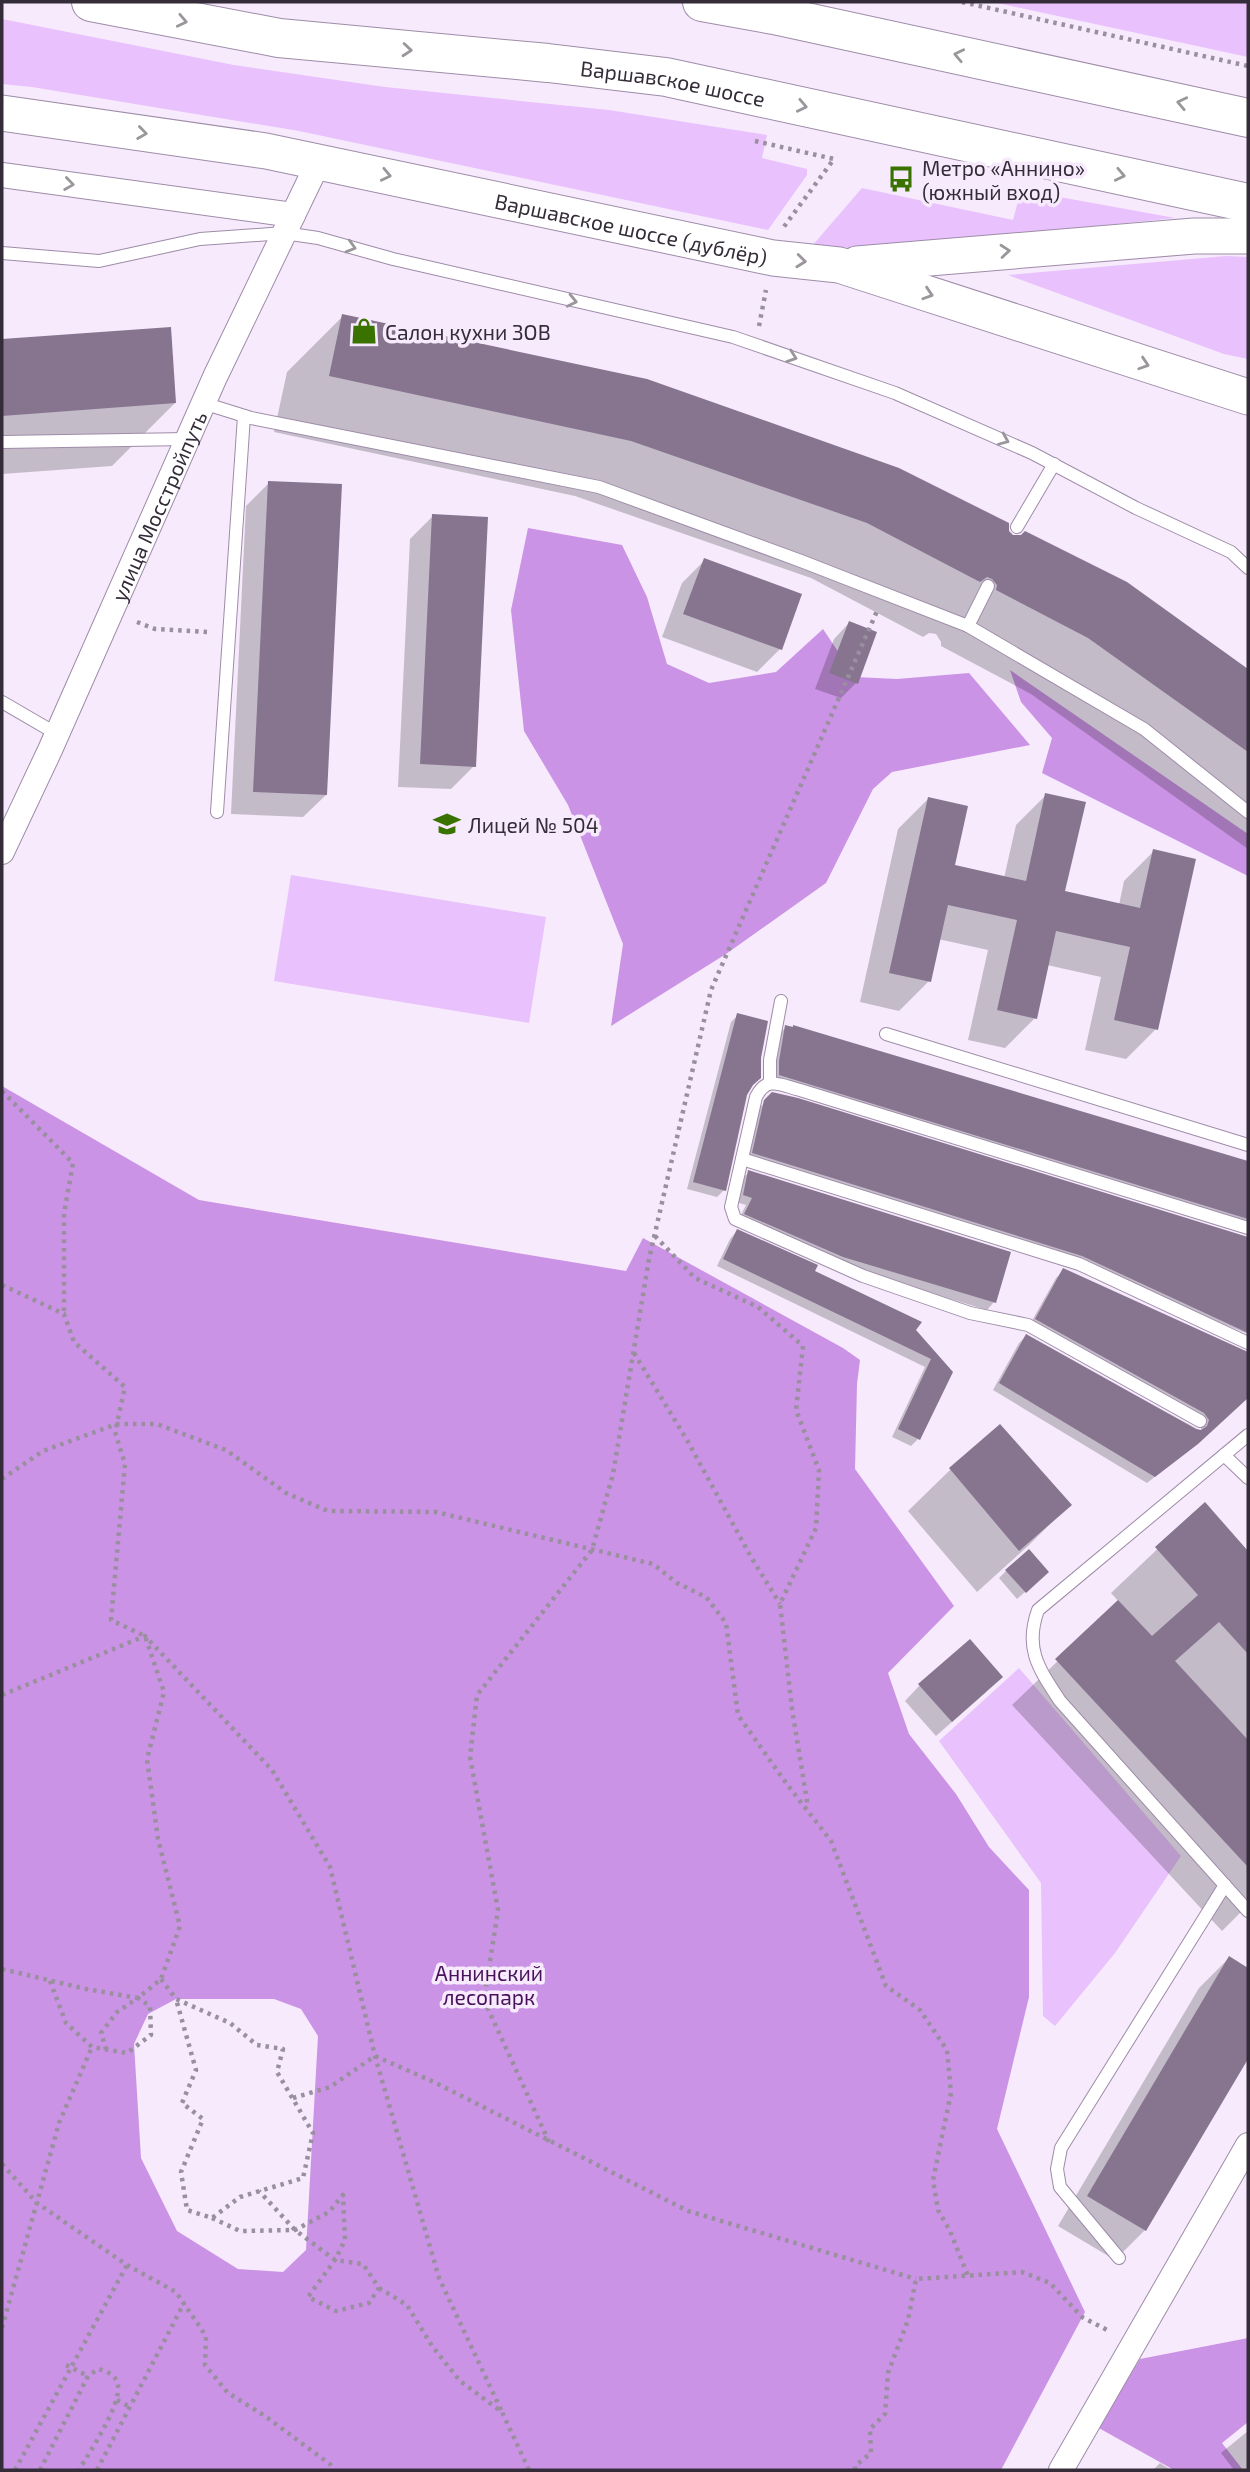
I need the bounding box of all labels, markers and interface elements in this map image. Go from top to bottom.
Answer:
one-way arrow [176,12,188,27]
one-way arrow [402,42,413,57]
one-way arrow [953,49,965,63]
street label: Варшавское шоссе [579,54,768,111]
one-way arrow [796,97,808,112]
one-way arrow [1176,97,1188,112]
one-way arrow [136,125,148,140]
place label: Метро «Аннино» (южный вход) [922,155,1085,204]
bus stop icon: Метро «Аннино» (южный вход) [886,164,916,194]
one-way arrow [1114,166,1126,181]
one-way arrow [380,167,392,182]
one-way arrow [64,177,75,192]
street label: Варшавское шоссе (дублёр) [493,187,770,269]
one-way arrow [345,239,357,253]
one-way arrow [1000,244,1011,259]
one-way arrow [795,253,806,268]
one-way arrow [921,286,933,300]
one-way arrow [566,293,578,307]
shop icon: Салон кухни ЗОВ [349,316,379,346]
place label: Салон кухни ЗОВ [385,319,551,345]
one-way arrow [785,349,797,363]
one-way arrow [1138,356,1150,371]
street label: улица Мосстройпуть [105,407,211,605]
one-way arrow [996,432,1009,446]
school or university icon: Лицей № 504 [432,809,462,839]
place label: Лицей № 504 [468,812,599,837]
park label: Аннинский лесопарк [435,1960,543,2009]

